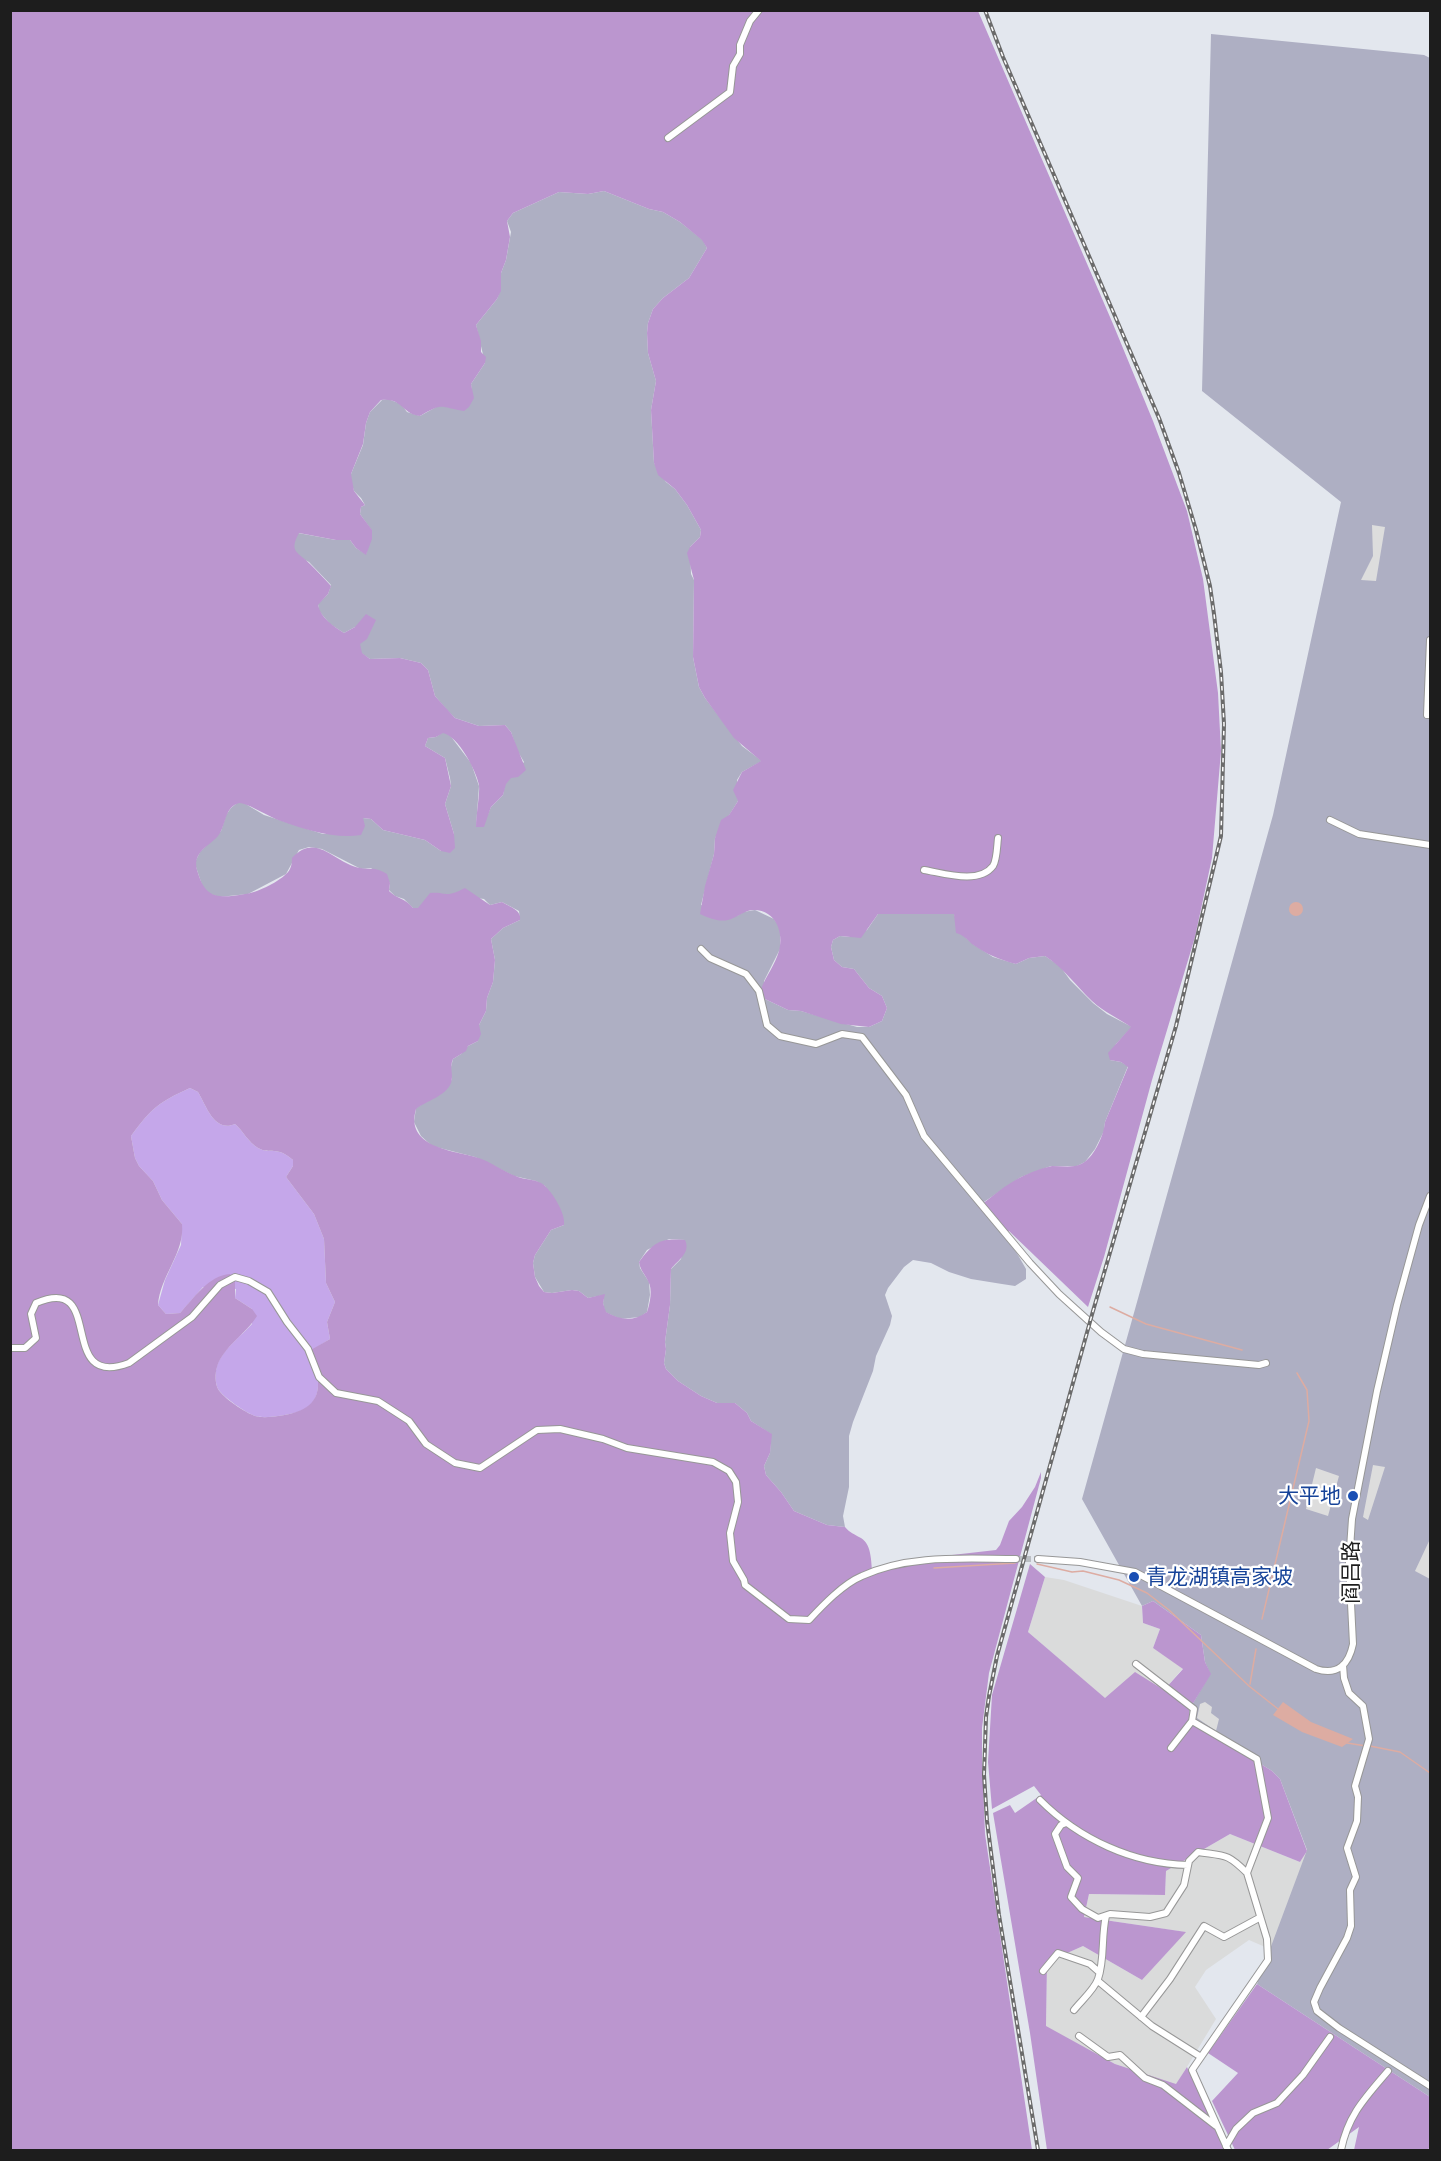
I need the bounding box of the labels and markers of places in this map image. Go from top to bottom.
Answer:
place label: 大平地 [1278,1483,1341,1509]
marker: 大平地 [1346,1489,1360,1503]
place label: 青龙湖镇高家坡 [1146,1564,1293,1590]
marker: 青龙湖镇高家坡 [1127,1570,1141,1584]

